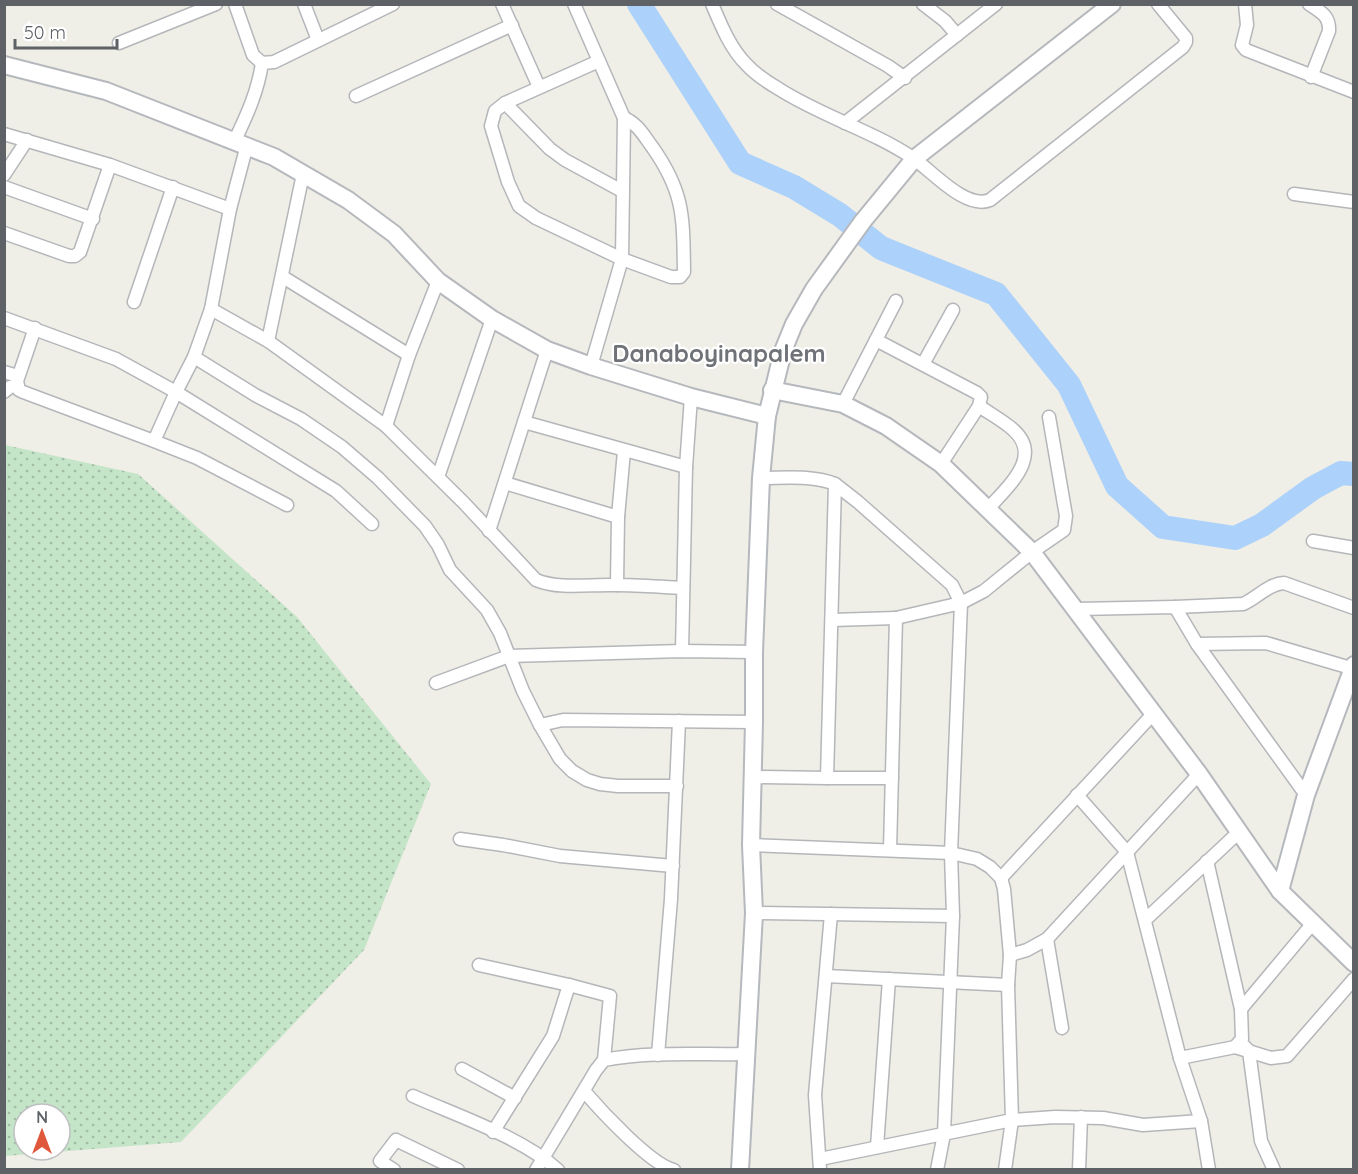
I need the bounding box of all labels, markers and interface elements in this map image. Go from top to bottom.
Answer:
scale bar [15,12,117,50]
text: 50 m [24,21,66,44]
district label: Danaboyinapalem [612,338,826,368]
north arrow [12,1102,72,1162]
text: N [36,1107,48,1127]

